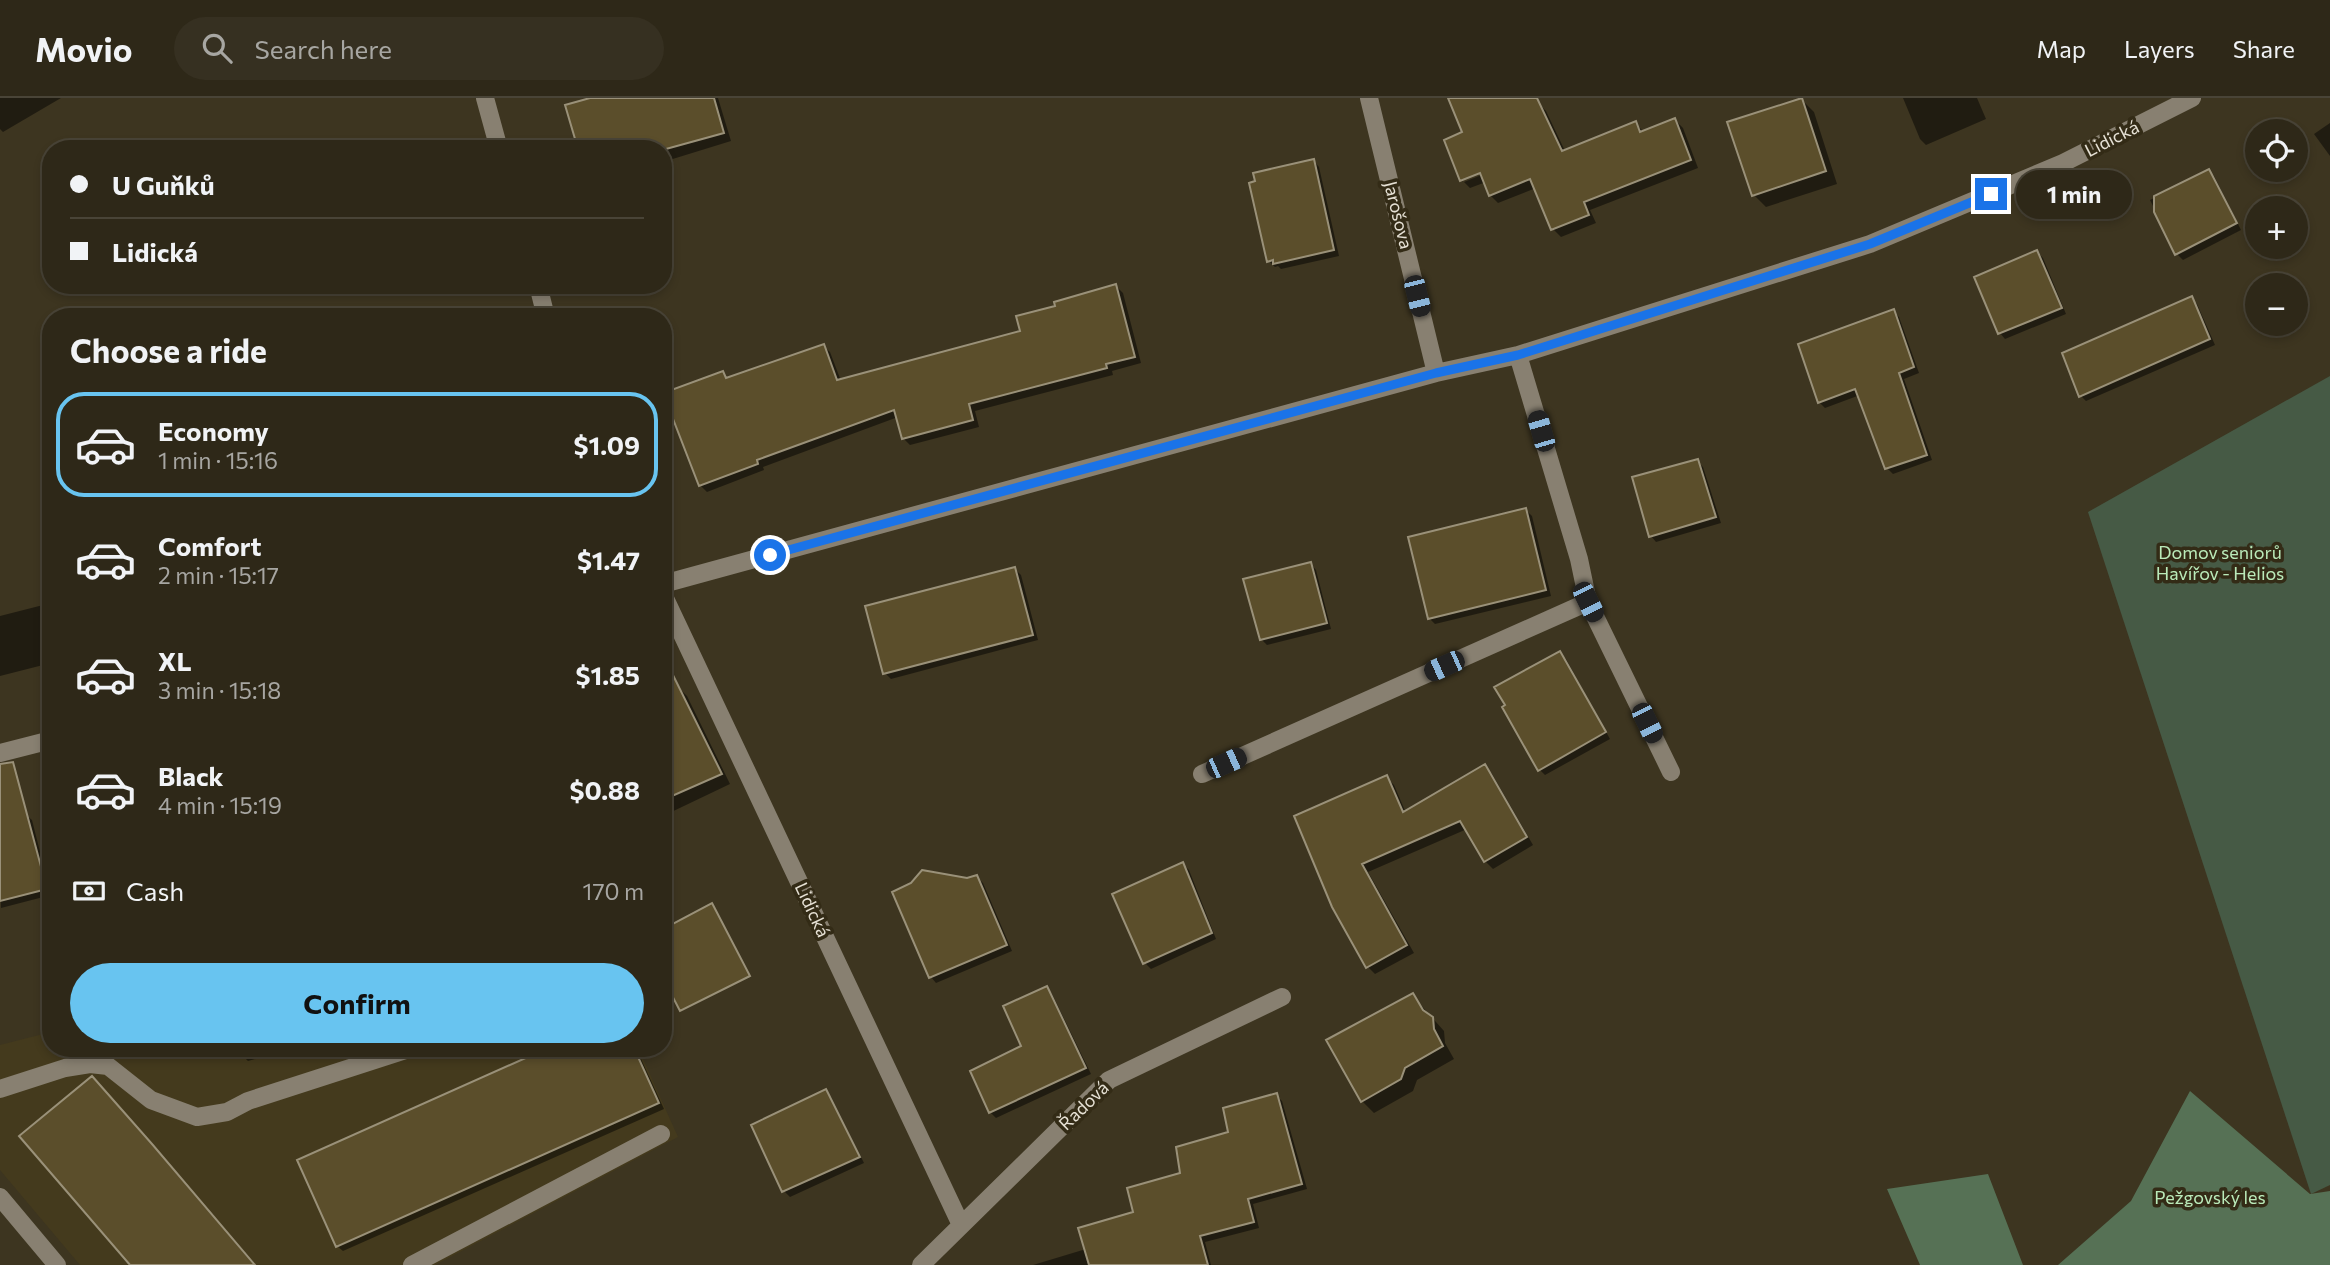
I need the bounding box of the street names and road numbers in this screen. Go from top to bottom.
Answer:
street label: Lidická [2081,115,2142,161]
street label: Jarošova [1380,179,1418,251]
street label: Lidická [791,879,835,940]
street label: Řadová [1054,1076,1113,1134]

